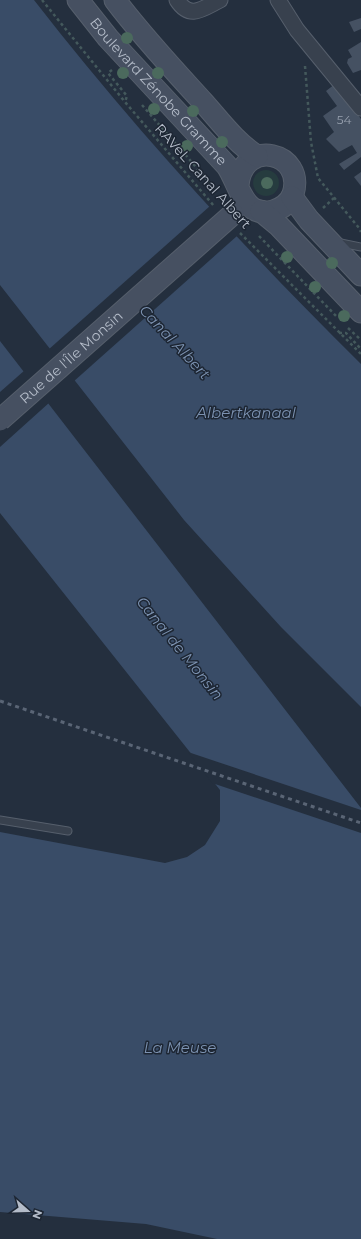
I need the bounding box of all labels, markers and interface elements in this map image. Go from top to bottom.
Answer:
street label: Boulevard Zénobe Gramme [86,14,231,169]
house number: 54 [337,112,351,127]
street label: RAVeL Canal Albert [151,120,255,233]
water label: Canal Albert [136,301,214,383]
street label: Rue de l'Île Monsin [16,307,127,407]
water label: Albertkanaal [195,403,296,422]
water label: Canal de Monsin [133,593,227,703]
water label: La Meuse [144,1038,216,1057]
north arrow [8,1191,48,1231]
text: N [29,1208,45,1221]

